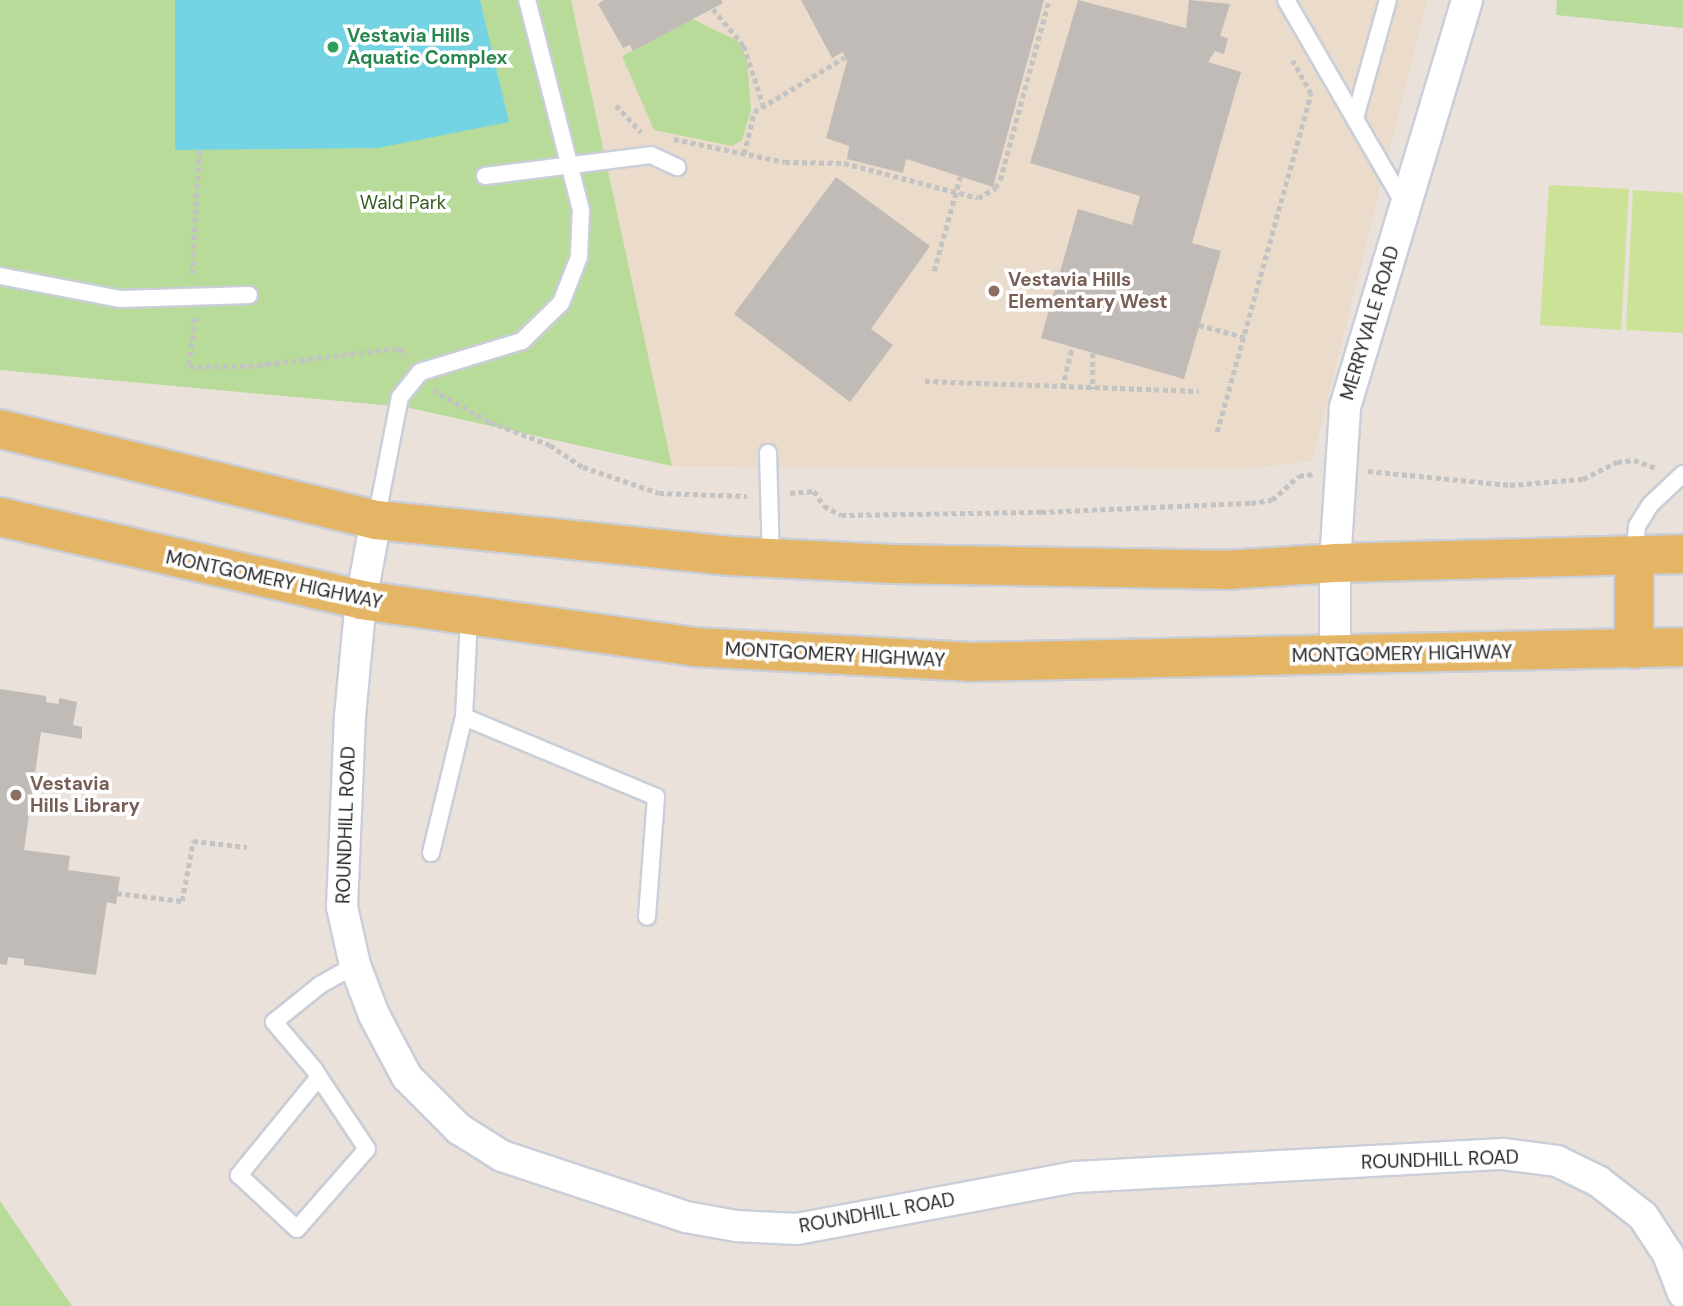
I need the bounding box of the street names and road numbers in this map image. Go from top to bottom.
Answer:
street label: MERRYVALE ROAD [1336,243,1404,403]
street label: MONTGOMERY HIGHWAY [164,546,384,614]
street label: MONTGOMERY HIGHWAY [724,638,946,672]
street label: MONTGOMERY HIGHWAY [1292,641,1512,667]
street label: ROUNDHILL ROAD [332,746,360,904]
street label: ROUNDHILL ROAD [1361,1146,1519,1174]
street label: ROUNDHILL ROAD [797,1188,957,1238]

